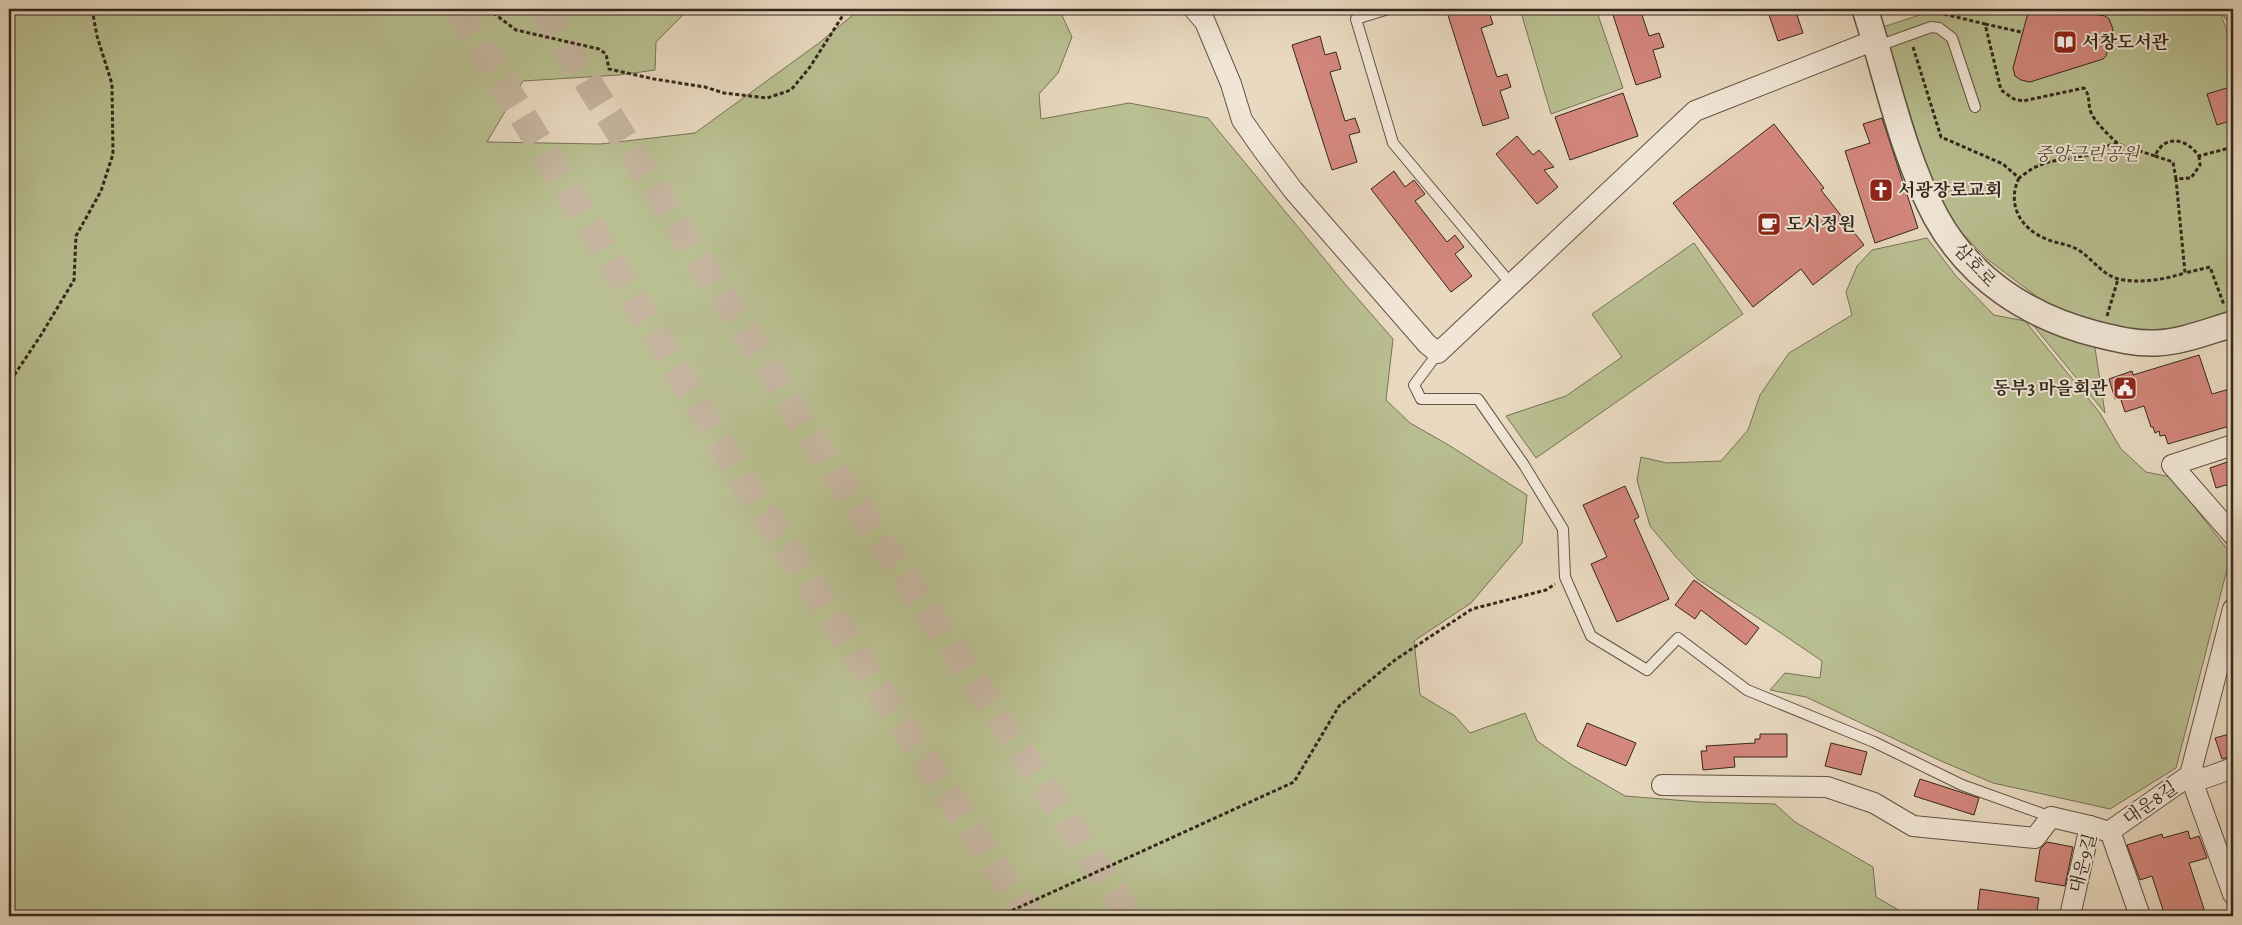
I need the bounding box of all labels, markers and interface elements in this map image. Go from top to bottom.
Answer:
library icon: 서창도서관 [2052,29,2078,55]
place label: 서창도서관 [2082,30,2170,54]
park label: 중앙근린공원 [2035,142,2141,166]
church icon: 서광장로교회 [1868,177,1894,203]
place label: 서광장로교회 [1898,178,2002,202]
cafe icon: 도시정원 [1756,211,1782,237]
place label: 도시정원 [1786,212,1856,236]
street label: 삼호로 [1948,238,2002,292]
public building icon: 동부3 마을회관 [2112,375,2138,401]
place label: 동부3 마을회관 [1993,376,2109,400]
street label: 대운8길 [2118,776,2182,830]
street label: 대운9길 [2064,831,2102,895]

